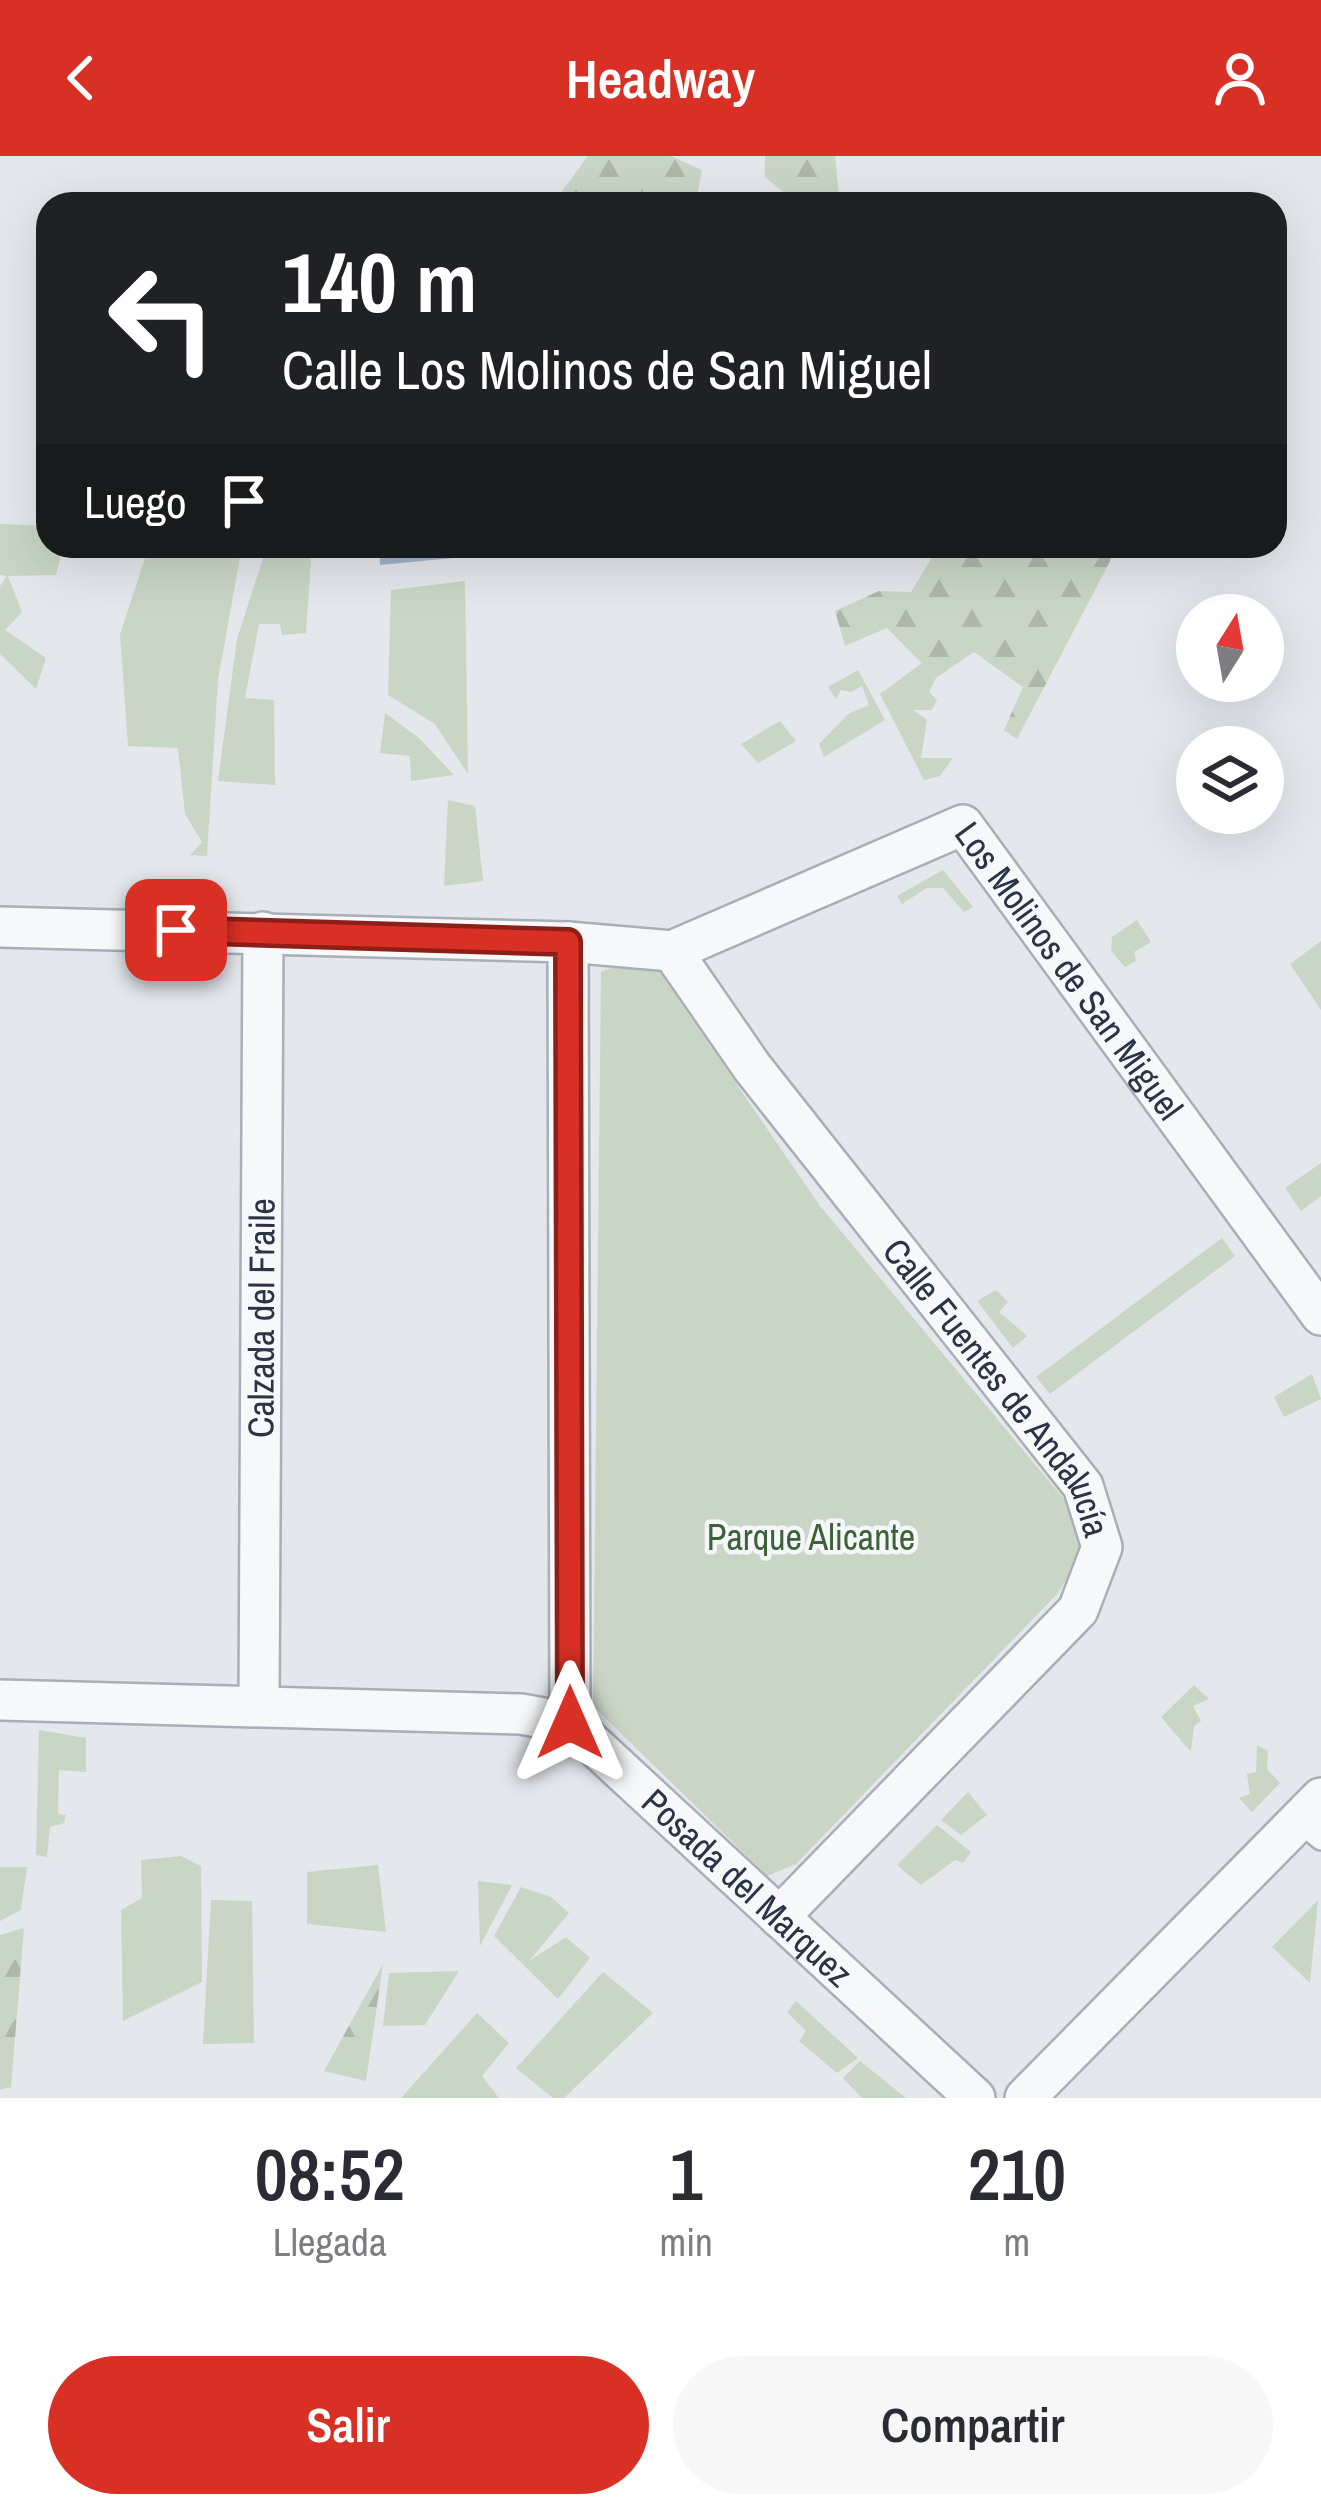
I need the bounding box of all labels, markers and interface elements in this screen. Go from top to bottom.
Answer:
text: Headway [566,42,755,115]
icon: back [48,45,114,111]
icon: person [1207,45,1273,111]
text: 140 m [282,225,477,338]
icon: left [84,240,240,396]
text: Calle Los Molinos de San Miguel [282,333,932,406]
icon: arrive [211,468,277,534]
text: Luego [84,471,187,532]
north arrow [1176,594,1284,702]
map controls [1176,594,1284,834]
button: layers [1176,726,1284,834]
street label: Los Molinos de San Miguel [944,812,1194,1129]
pin [125,879,227,981]
icon: arrive [143,897,209,963]
street label: Calzada del Fraile [236,1198,286,1438]
street label: Calle Fuentes de Andalucía [872,1228,1121,1543]
park label: Parque Alicante [707,1513,915,1561]
position arrow [507,1660,633,1786]
street label: Posada del Marquez [632,1778,863,1997]
text: 08:52 [255,2125,405,2222]
text: 1 [670,2125,703,2222]
text: 210 [968,2125,1066,2222]
text: Llegada [273,2216,387,2268]
text: min [660,2216,713,2268]
text: m [1004,2216,1030,2268]
button: Salir [48,2356,649,2494]
button: Compartir [673,2356,1273,2494]

